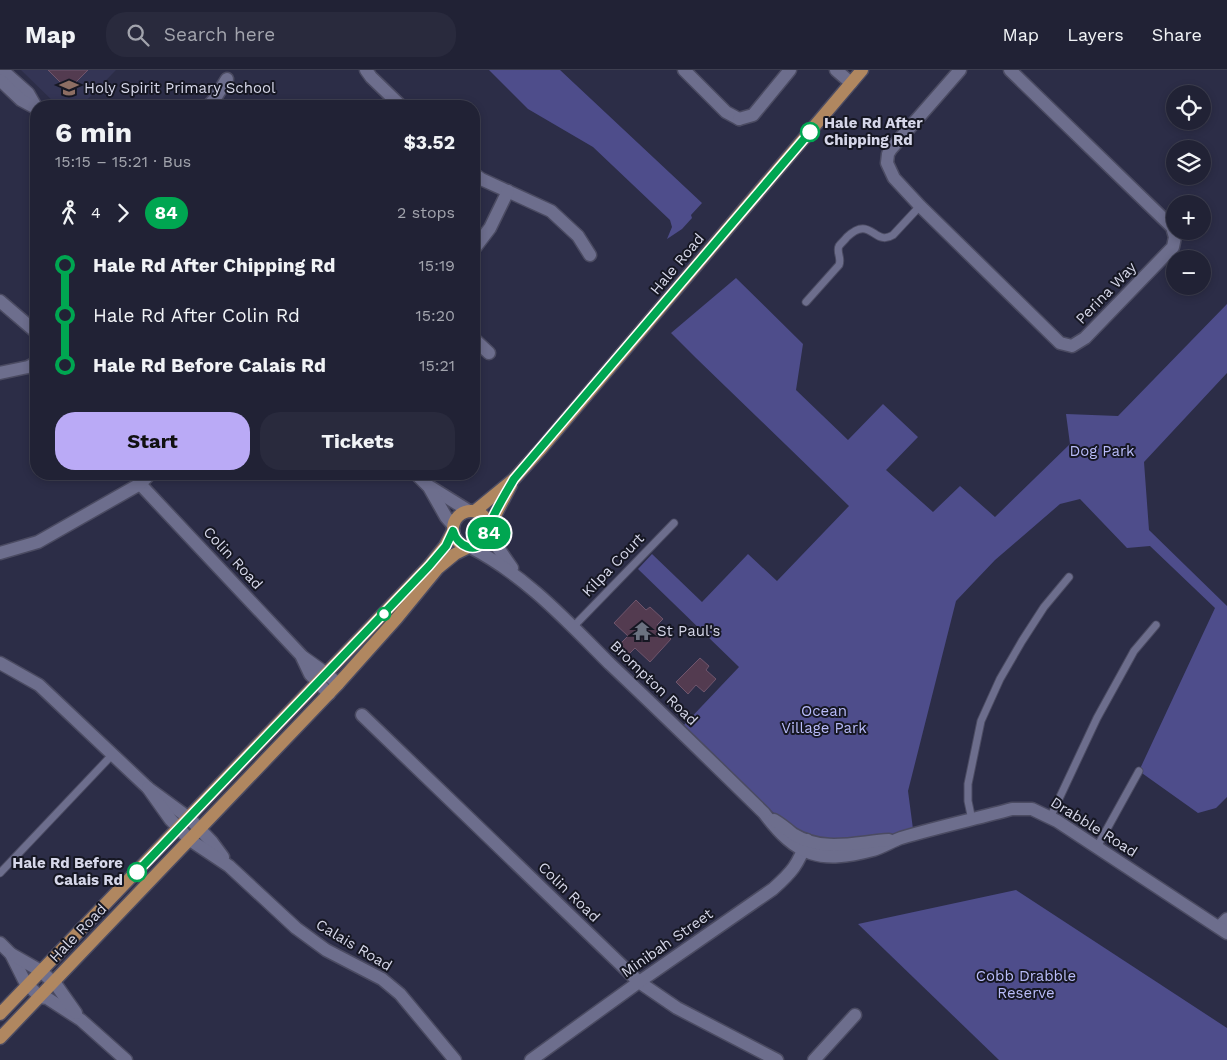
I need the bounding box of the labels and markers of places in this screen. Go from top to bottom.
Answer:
school or university icon: Holy Spirit Primary School [58,77,80,99]
place label: Holy Spirit Primary School [84,79,276,97]
place label: Hale Rd After Chipping Rd [824,114,923,149]
marker: Hale Rd After Chipping Rd [800,122,820,142]
unlabelled marker [377,607,391,621]
temple icon: St Paul's [631,620,653,642]
place label: St Paul's [657,622,720,640]
place label: Hale Rd Before Calais Rd [12,854,123,889]
marker: Hale Rd Before Calais Rd [127,862,147,882]

